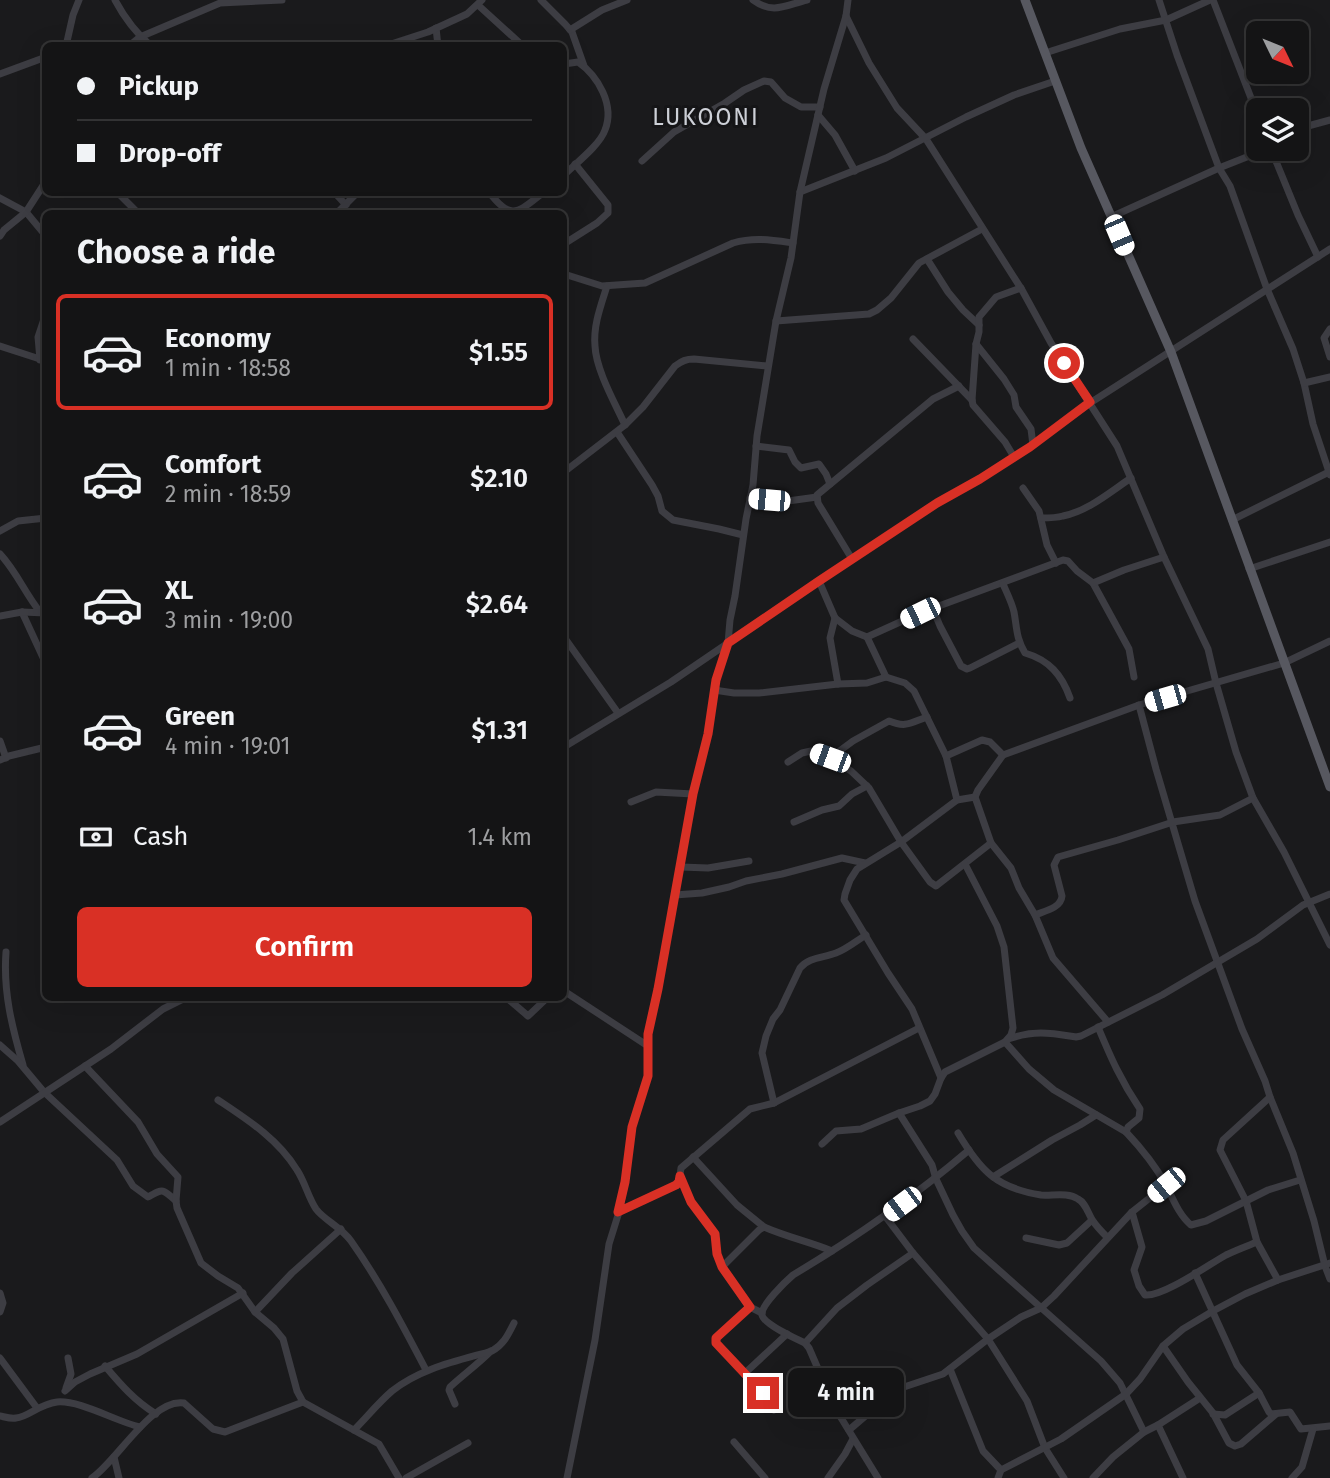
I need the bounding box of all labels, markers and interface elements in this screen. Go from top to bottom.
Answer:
north arrow [1246,21,1309,84]
map controls [1246,21,1309,161]
text: Pickup [119,71,199,102]
button: layers [1246,98,1309,161]
district label: LUKOONI [652,103,760,131]
text: Drop-off [119,138,221,169]
car [1102,212,1137,258]
text: Choose a ride [77,233,275,271]
icon: car [81,321,144,384]
text: Economy [165,323,271,354]
text: $1.55 [469,337,528,368]
route start [1048,347,1080,379]
text: 1 min · 18:58 [165,354,291,382]
icon: car [81,447,144,510]
text: Comfort [165,449,261,480]
text: $2.10 [470,463,528,494]
text: 2 min · 18:59 [165,480,291,508]
car [748,488,791,512]
icon: car [81,573,144,636]
text: XL [165,575,193,606]
text: $2.64 [466,589,528,620]
car [897,594,944,632]
text: 3 min · 19:00 [165,606,293,634]
car [1142,682,1189,714]
icon: car [81,699,144,762]
text: Green [165,701,235,732]
text: $1.31 [472,715,528,746]
text: 4 min · 19:01 [165,732,291,760]
car [807,741,854,775]
icon: cash [77,818,115,856]
text: Cash [133,821,189,852]
text: 1.4 km [467,823,532,851]
button: Confirm [77,907,532,987]
car [1144,1164,1189,1206]
car [879,1183,926,1225]
callout: 4 min [788,1368,903,1418]
route end [747,1377,779,1409]
text: 4 min [817,1378,875,1406]

